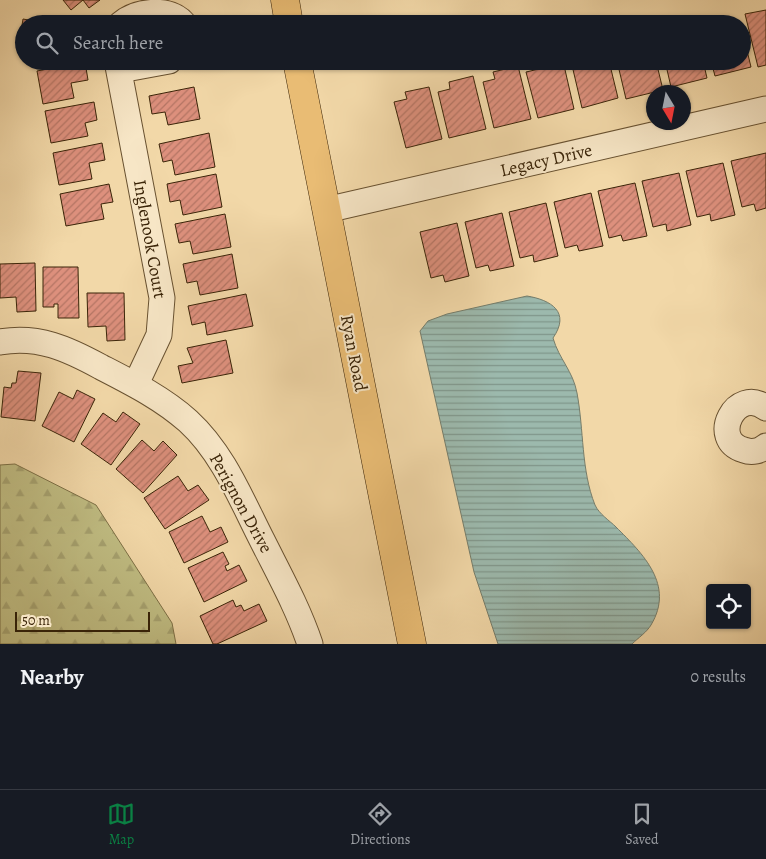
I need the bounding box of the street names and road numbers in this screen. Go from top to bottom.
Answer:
street label: Legacy Drive [498,138,594,182]
street label: Inglenook Court [128,178,172,300]
street label: Ryan Road [335,313,373,394]
street label: Perignon Drive [204,449,278,557]

